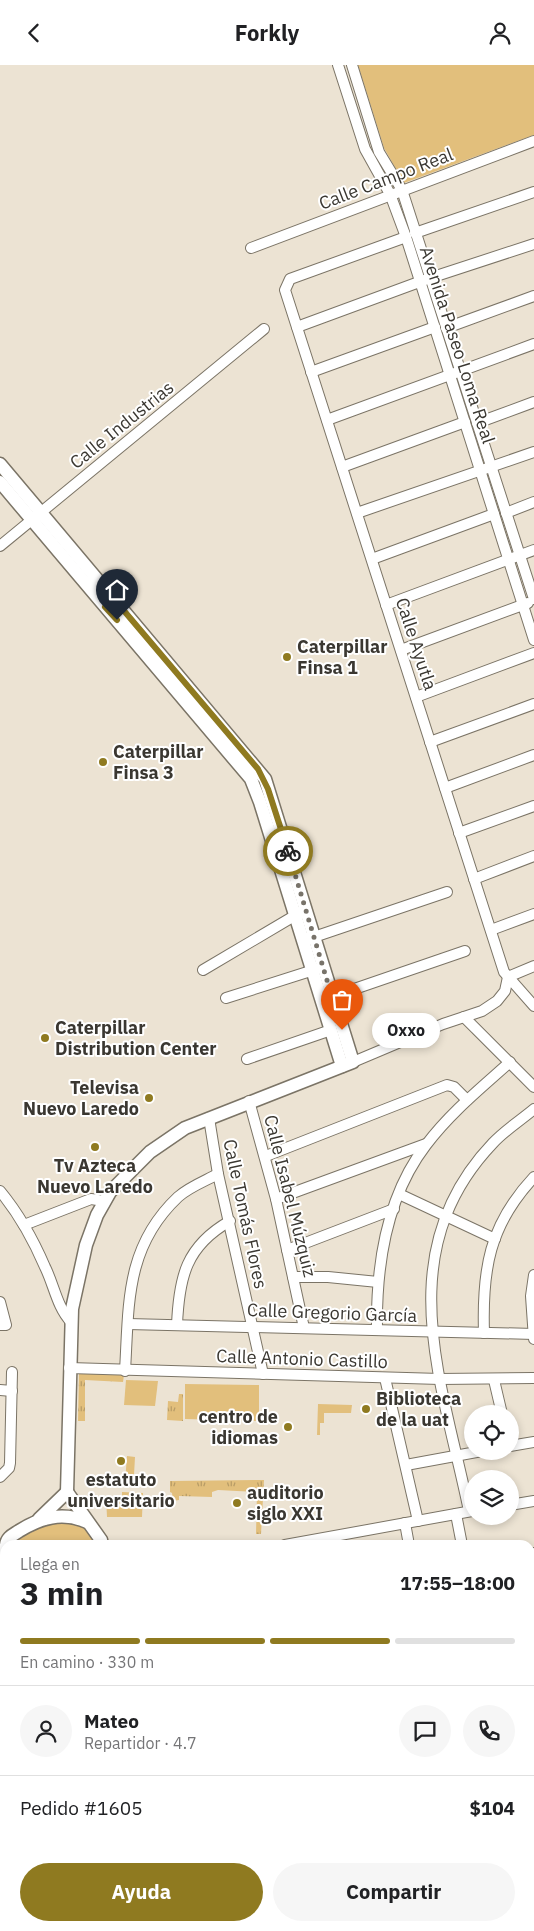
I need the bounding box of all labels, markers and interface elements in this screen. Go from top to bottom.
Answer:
text: Forkly [235,18,299,47]
icon: back [20,19,48,47]
icon: person [486,19,514,47]
street label: Calle Campo Real [316,142,456,215]
street label: Avenida Paseo Loma Real [415,243,500,447]
street label: Calle Industrias [65,376,178,474]
pin [96,569,138,620]
icon: home [103,576,131,604]
street label: Calle Ayutla [391,595,442,693]
place label: Caterpillar Finsa 1 [297,635,387,679]
marker: Caterpillar Finsa 1 [281,651,293,663]
place label: Caterpillar Finsa 3 [113,740,203,784]
marker: Caterpillar Finsa 3 [97,756,109,768]
courier [263,826,313,876]
icon: bike [274,837,302,865]
pin [321,979,363,1030]
icon: bag [328,986,356,1014]
callout: Oxxo [372,1013,440,1047]
place label: Caterpillar Distribution Center [55,1016,217,1060]
text: Oxxo [387,1020,425,1040]
marker: Caterpillar Distribution Center [39,1032,51,1044]
place label: Televisa Nuevo Laredo [23,1076,139,1120]
marker: Televisa Nuevo Laredo [143,1092,155,1104]
street label: Calle Isabel Múzquiz [259,1112,322,1279]
street label: Calle Tomás Flores [218,1137,273,1291]
marker: Tv Azteca Nuevo Laredo [89,1141,101,1153]
place label: Tv Azteca Nuevo Laredo [37,1154,153,1198]
street label: Calle Gregorio García [247,1298,418,1327]
street label: Calle Antonio Castillo [216,1344,388,1373]
place label: Biblioteca de la uat [376,1387,461,1431]
marker: Biblioteca de la uat [360,1403,372,1415]
place label: centro de idiomas [198,1405,278,1449]
map controls [464,1405,519,1525]
button: locate [464,1405,519,1460]
marker: centro de idiomas [282,1421,294,1433]
marker: estatuto universitario [115,1455,127,1467]
place label: estatuto universitario [67,1468,175,1512]
button: layers [464,1470,519,1525]
place label: auditorio siglo XXI [247,1481,324,1525]
marker: auditorio siglo XXI [231,1497,243,1509]
text: Llega en [20,1554,80,1574]
text: 17:55–18:00 [400,1571,515,1595]
text: 3 min [20,1572,104,1614]
text: En camino · 330 m [20,1652,154,1672]
button: person [20,1705,72,1757]
button: chat [399,1705,451,1757]
button: phone [463,1705,515,1757]
text: Mateo [84,1709,139,1733]
text: Repartidor · 4.7 [84,1733,197,1753]
text: Pedido #1605 [20,1796,143,1820]
text: $104 [469,1796,515,1820]
button: Ayuda [20,1863,263,1921]
button: Compartir [273,1863,515,1921]

